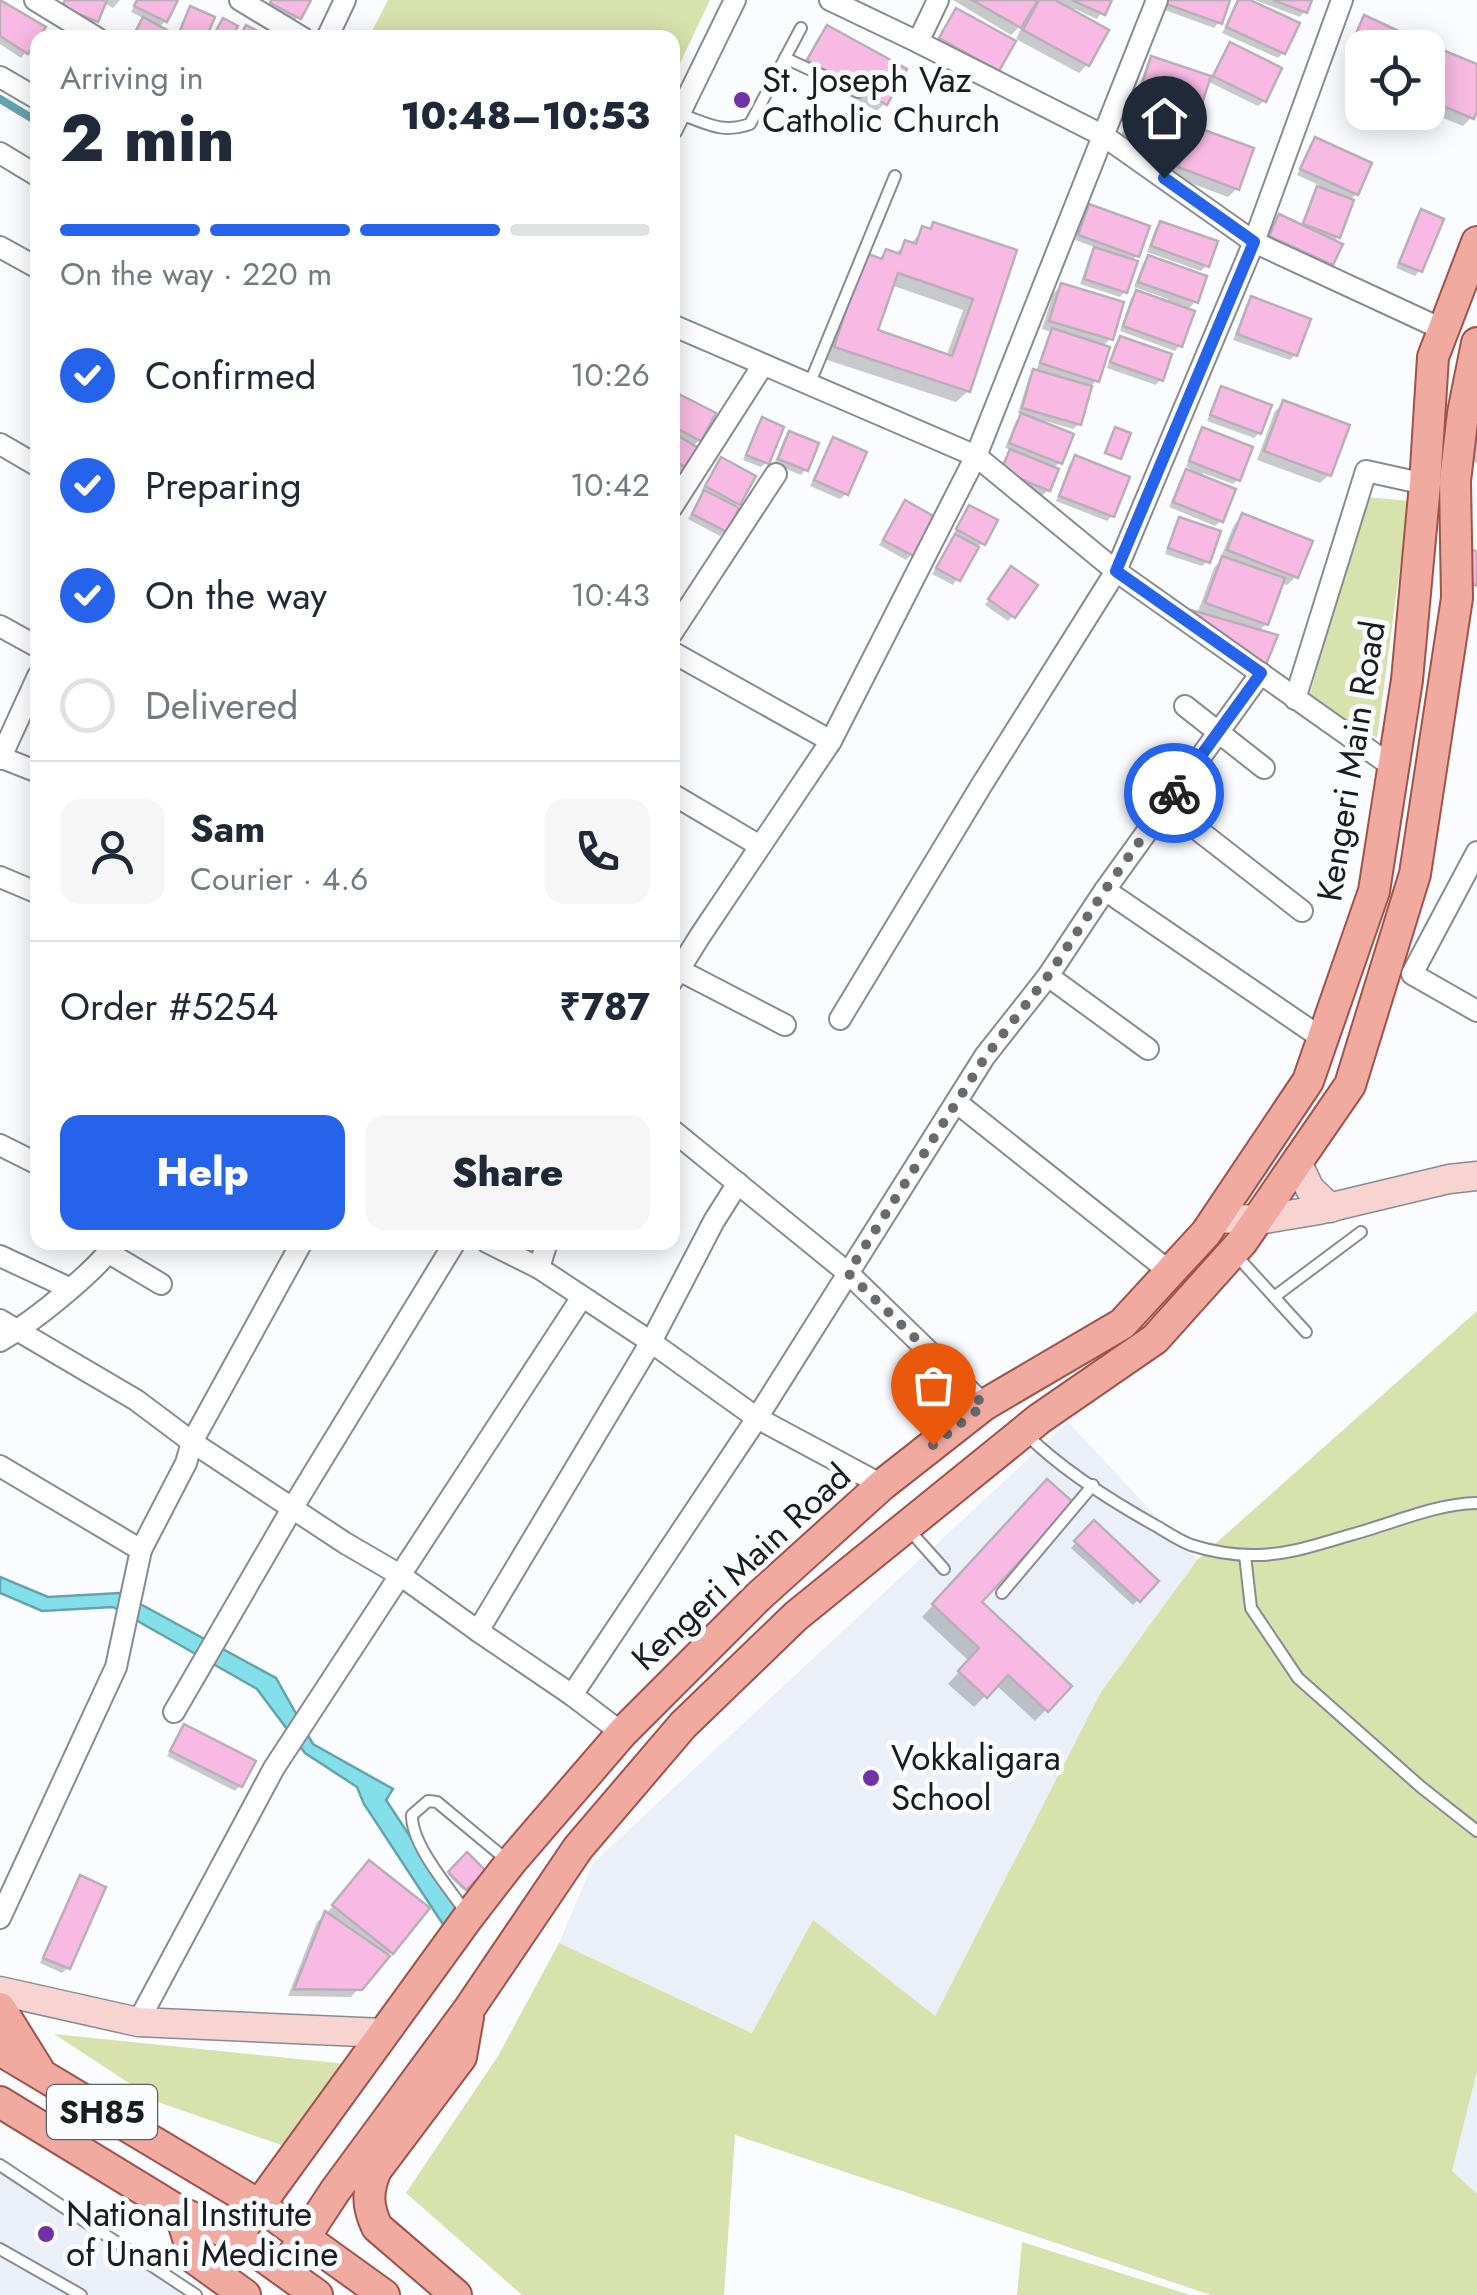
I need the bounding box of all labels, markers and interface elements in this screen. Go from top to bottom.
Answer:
map controls [1345,30,1445,130]
button: locate [1345,30,1445,130]
text: Arriving in [60,55,204,101]
place label: St. Joseph Vaz Catholic Church [762,55,1000,145]
pin [1122,76,1207,179]
text: 10:48–10:53 [401,88,650,143]
marker: St. Joseph Vaz Catholic Church [731,89,753,111]
text: 2 min [60,91,235,185]
icon: home [1137,91,1192,146]
text: On the way · 220 m [60,251,332,297]
icon: check [60,348,115,403]
text: Confirmed [145,348,316,403]
text: 10:26 [570,352,650,398]
icon: check [60,458,115,513]
text: Preparing [145,458,302,513]
text: 10:42 [570,462,650,508]
icon: check [60,568,115,623]
text: On the way [145,568,327,623]
text: 10:43 [571,572,650,618]
street label: Kengeri Main Road [1304,617,1398,905]
text: Delivered [145,678,298,733]
courier [1124,743,1224,843]
icon: bike [1147,766,1202,821]
button: person [60,799,165,904]
button: phone [545,799,650,904]
text: Sam [190,801,265,856]
text: Courier · 4.6 [190,856,368,902]
text: Order #5254 [60,979,278,1034]
text: ₹787 [559,979,650,1034]
button: Help [60,1115,345,1230]
button: Share [365,1115,650,1230]
pin [891,1343,976,1446]
icon: bag [906,1358,961,1413]
street label: Kengeri Main Road [620,1452,862,1682]
place label: Vokkaligara School [891,1733,1061,1823]
marker: Vokkaligara School [860,1767,882,1789]
road number: SH85 [47,2085,157,2139]
place label: National Institute of Unani Medicine [66,2189,338,2279]
marker: National Institute of Unani Medicine [35,2223,57,2245]

